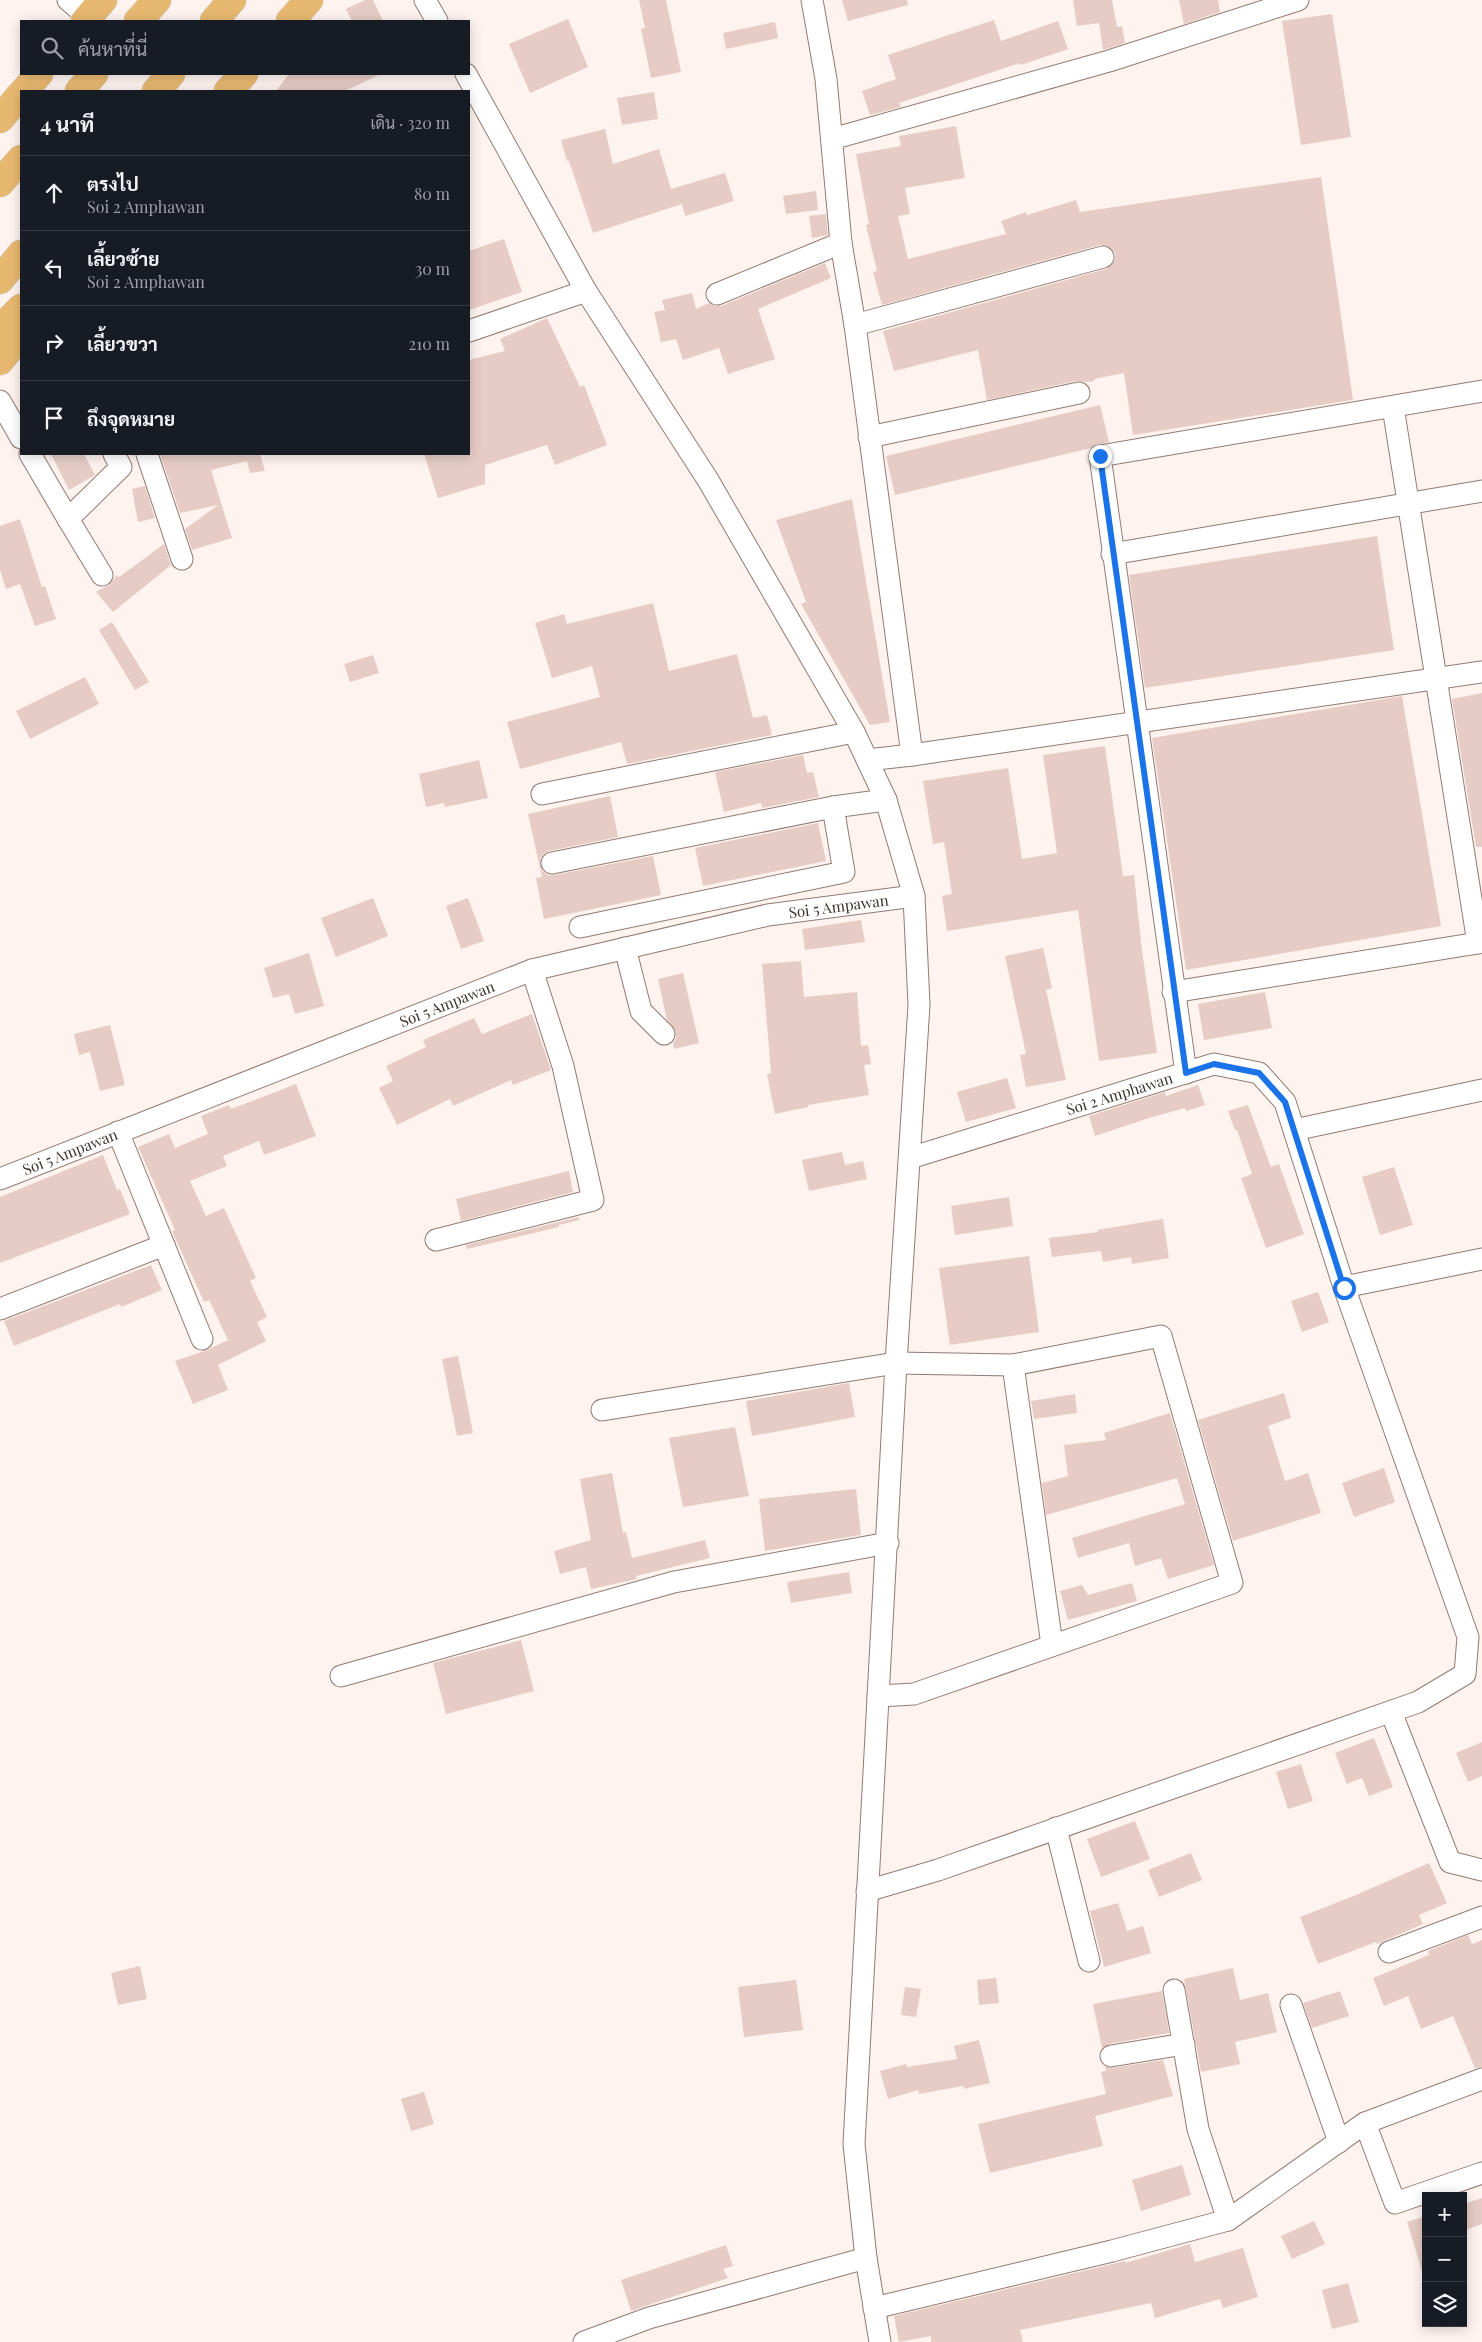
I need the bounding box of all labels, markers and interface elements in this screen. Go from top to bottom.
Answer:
search box [20,20,470,75]
icon: search [38,34,66,62]
text: ค้นหาที่นี่ [78,35,147,61]
text: 4 นาที [40,109,94,137]
text: เดิน · 320 m [371,112,450,133]
text: ตรงไป [87,170,139,196]
icon: ahead [40,179,68,207]
text: 80 m [414,183,450,204]
text: Soi 2 Amphawan [87,196,205,217]
text: เลี้ยวซ้าย [87,245,159,271]
icon: left [40,254,68,282]
text: 30 m [415,258,450,279]
text: Soi 2 Amphawan [87,271,205,292]
icon: right [40,329,68,357]
text: เลี้ยวขวา [87,330,158,356]
text: 210 m [409,333,450,354]
icon: arrive [40,404,68,432]
text: ถึงจุดหมาย [87,405,175,431]
route end [1089,445,1112,468]
street label: Soi 5 Ampawan [787,889,890,922]
street label: Soi 5 Ampawan [396,976,497,1031]
street label: Soi 2 Amphawan [1063,1067,1175,1119]
street label: Soi 5 Ampawan [19,1124,120,1179]
route start [1333,1277,1356,1300]
map controls [1422,2192,1467,2327]
button: + [1422,2192,1467,2237]
button: − [1422,2237,1467,2282]
button: layers [1422,2282,1467,2327]

